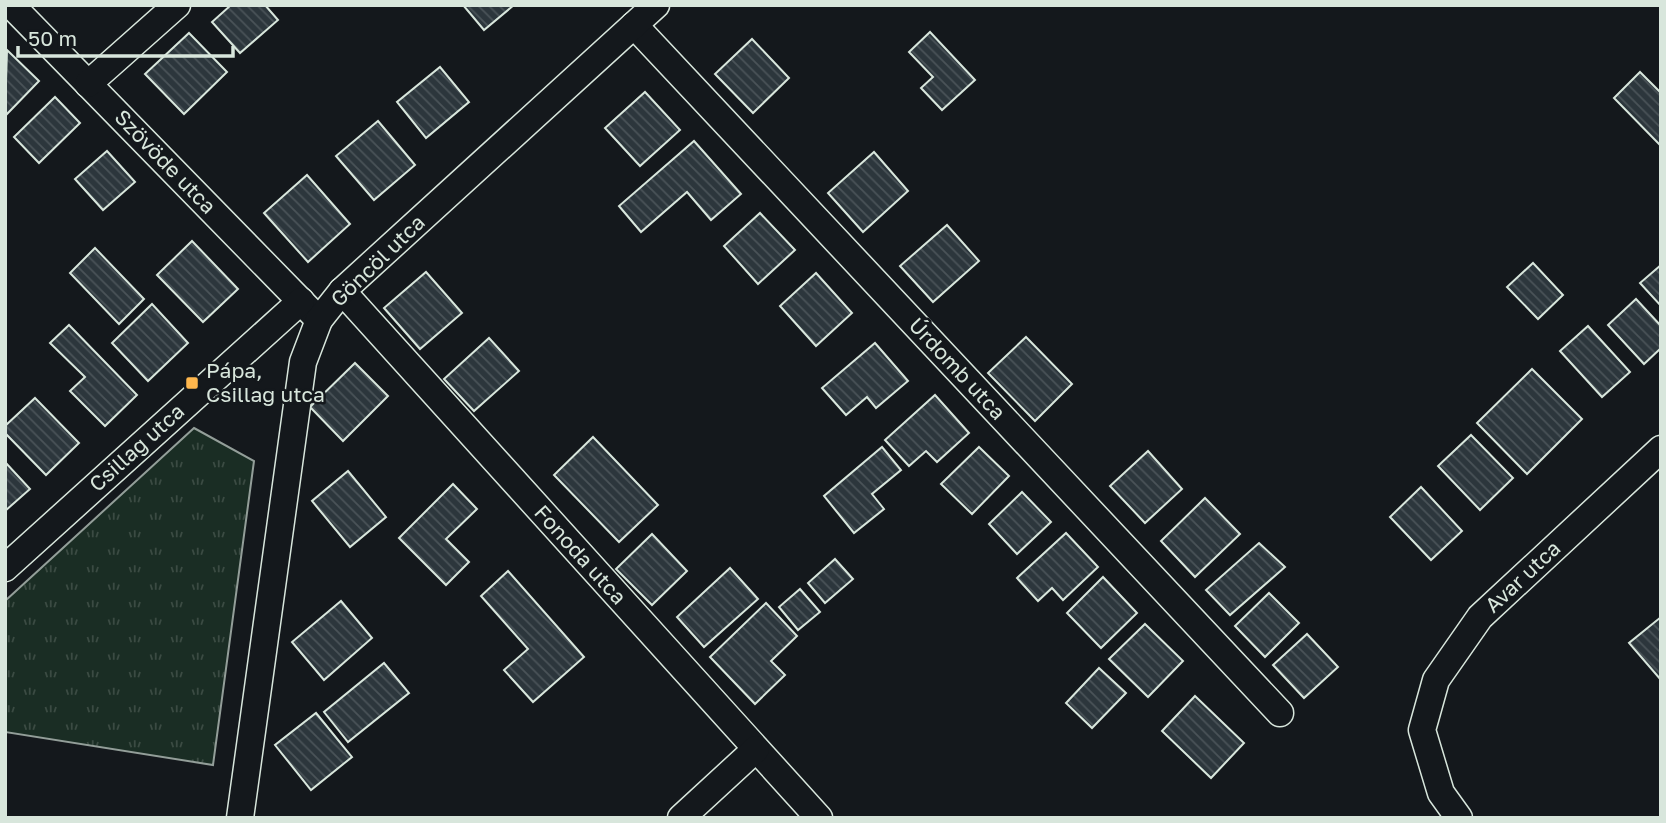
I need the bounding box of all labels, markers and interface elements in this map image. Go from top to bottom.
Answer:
scale bar [18,14,233,58]
text: 50 m [28,25,77,51]
street label: Szövöde utca [110,104,222,219]
street label: Göncöl utca [325,209,430,312]
street label: Úrdomb utca [904,312,1012,425]
place label: Pápa, Csillag utca [206,357,325,407]
marker: Pápa, Csillag utca [184,375,200,391]
street label: Csillag utca [83,398,189,497]
street label: Fonoda utca [529,499,632,609]
street label: Avar utca [1479,535,1565,618]

